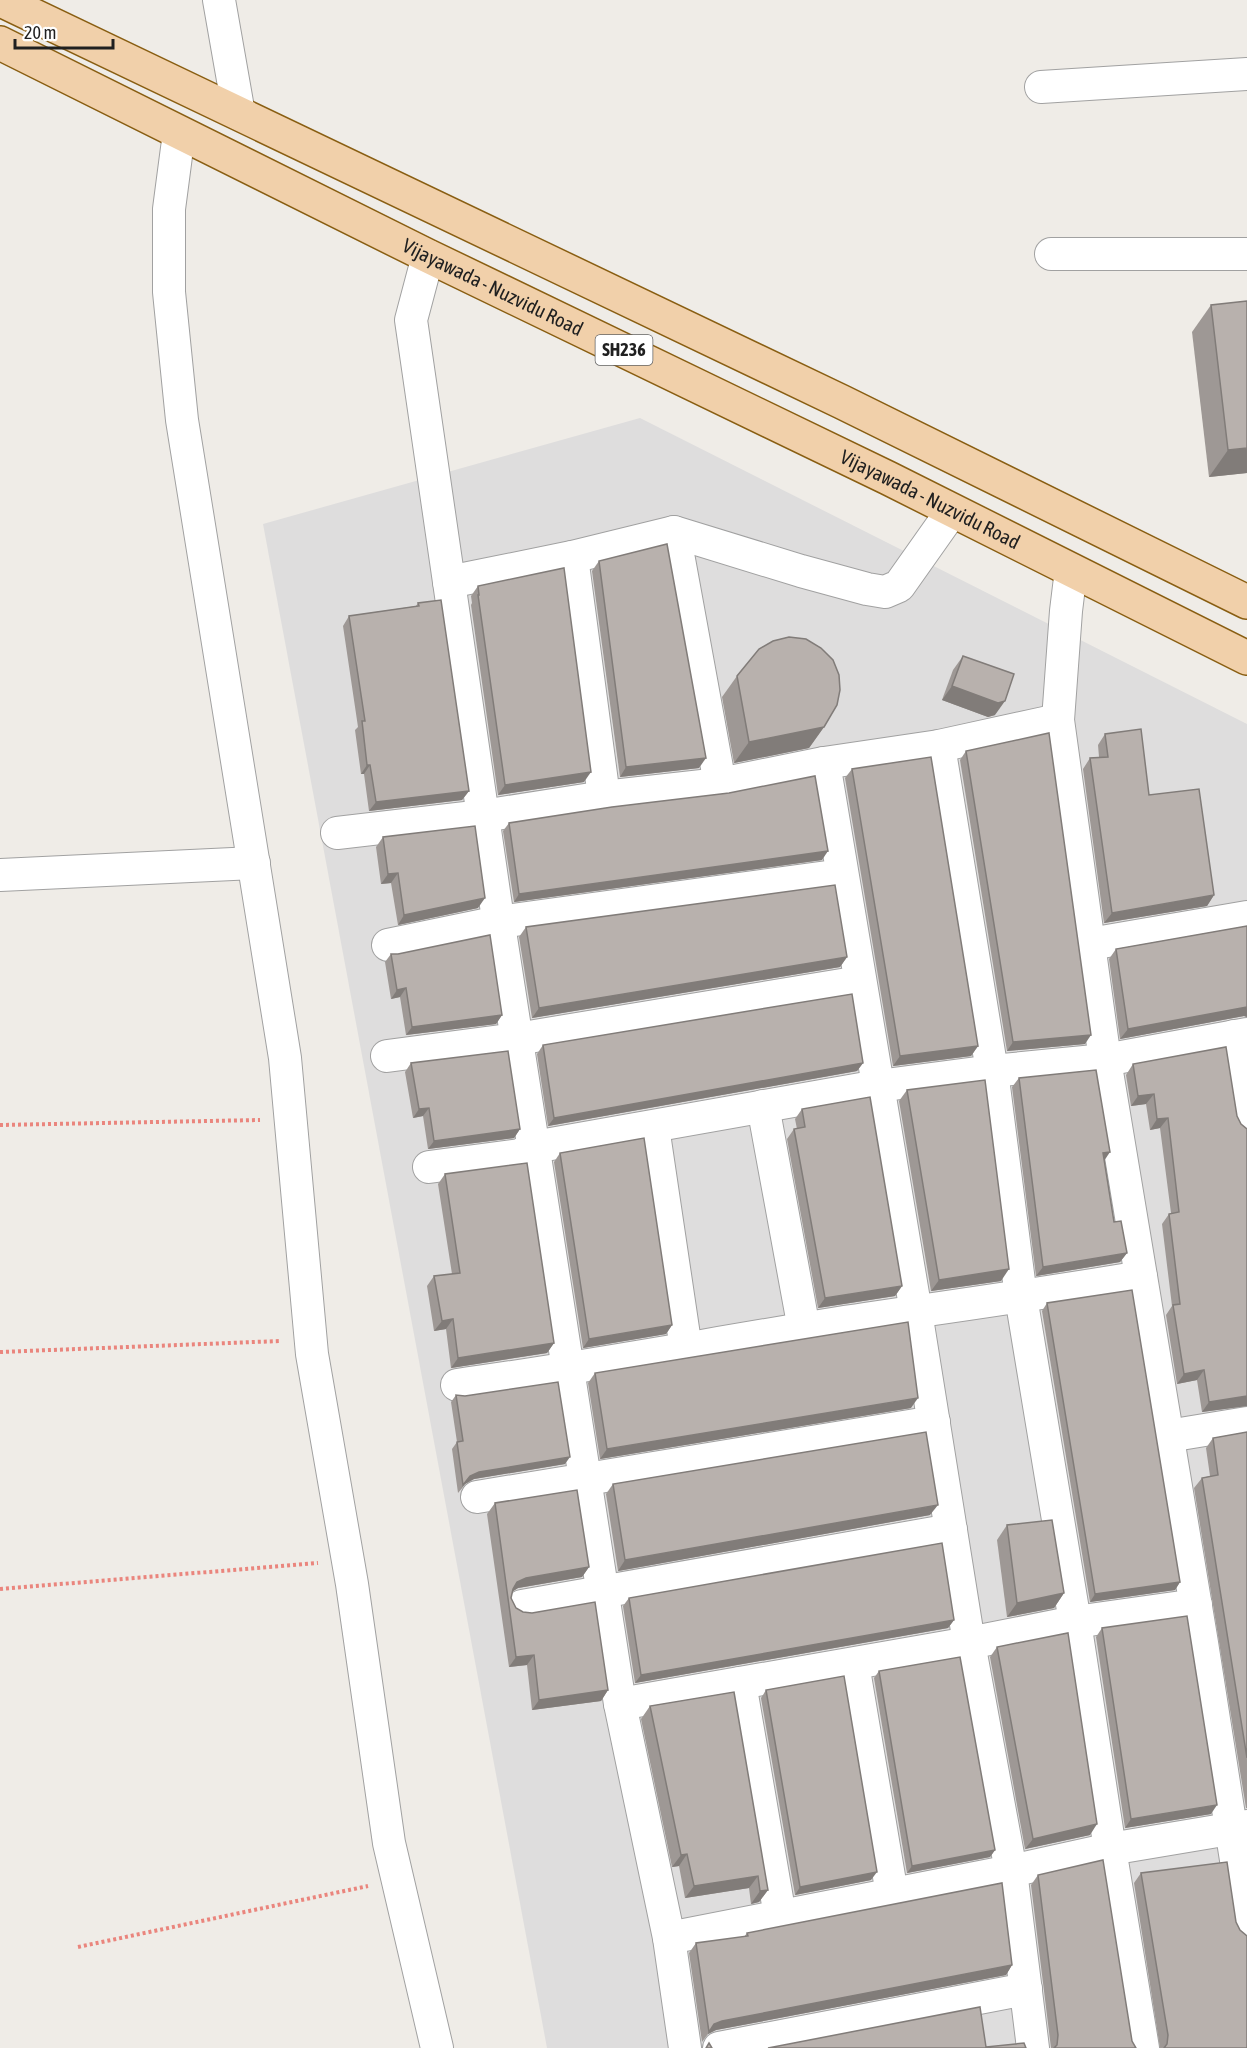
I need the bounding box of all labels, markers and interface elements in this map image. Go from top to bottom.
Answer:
scale bar [15,12,112,50]
text: 20 m [24,22,56,43]
street label: Vijayawada - Nuzvidu Road [399,233,587,340]
road number: SH236 [596,335,652,365]
street label: Vijayawada - Nuzvidu Road [837,445,1024,553]

